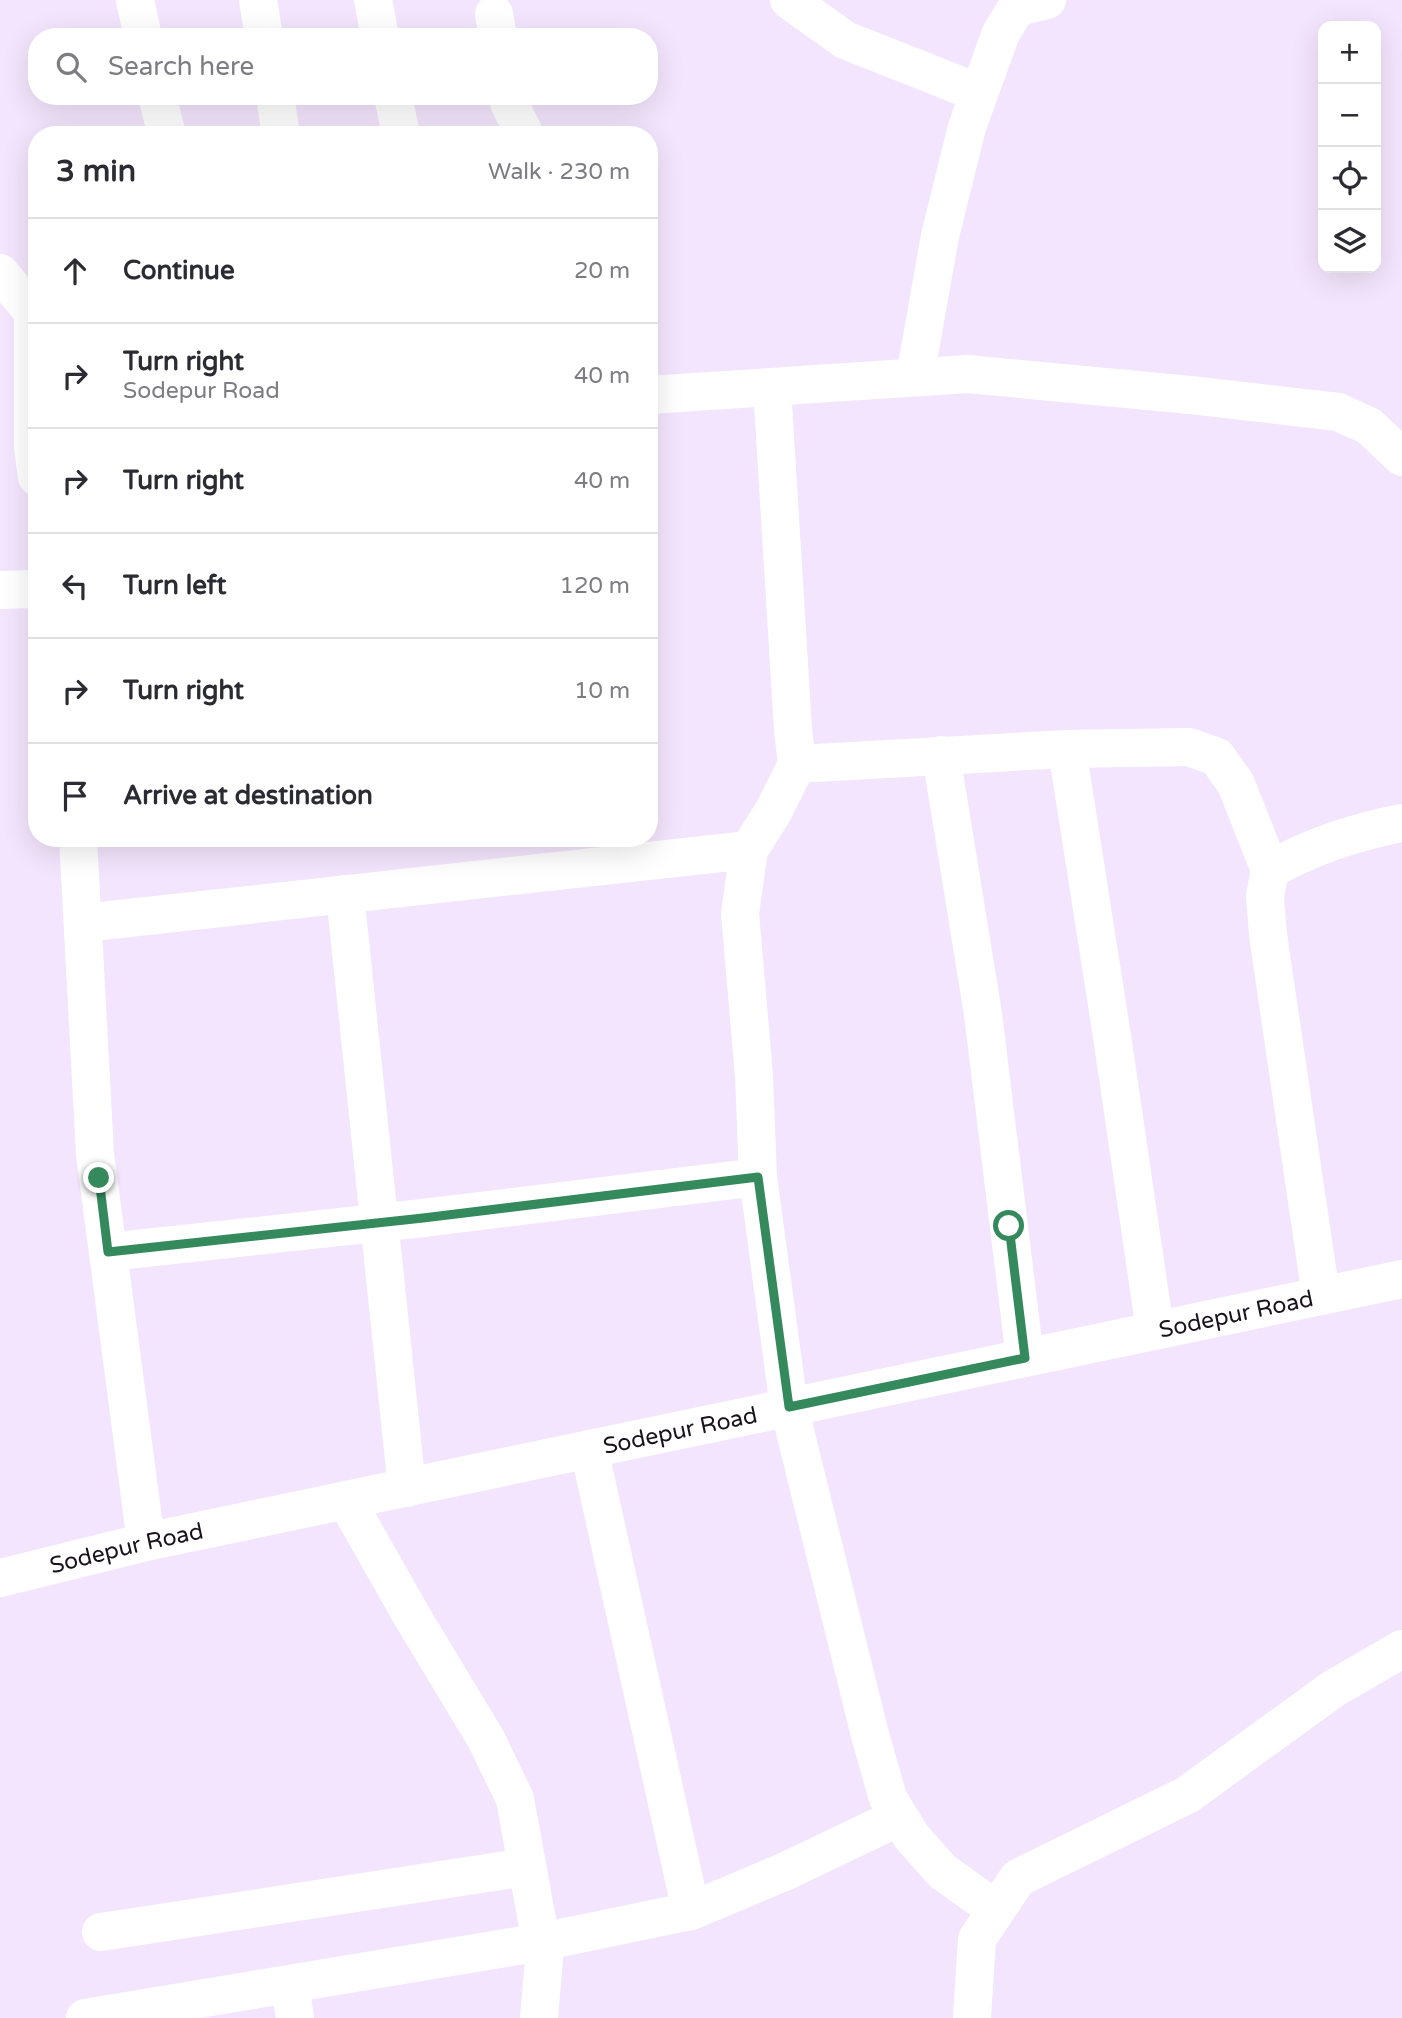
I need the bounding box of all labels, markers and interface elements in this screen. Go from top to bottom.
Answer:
map controls [1318,21,1381,273]
button: + [1318,21,1381,84]
search box [28,28,658,105]
icon: search [52,48,90,86]
text: Search here [108,51,254,82]
button: − [1318,84,1381,147]
button: locate [1318,147,1381,210]
text: 3 min [56,153,136,190]
text: Walk · 230 m [488,158,630,186]
button: layers [1318,210,1381,273]
icon: ahead [56,252,94,290]
text: Continue [123,255,235,286]
text: 20 m [574,257,630,285]
text: Turn right [123,346,244,377]
icon: right [56,357,94,395]
text: 40 m [574,362,630,390]
text: Sodepur Road [123,377,280,405]
icon: right [56,462,94,500]
text: Turn right [123,465,244,496]
text: 40 m [574,467,630,495]
icon: left [56,567,94,605]
text: Turn left [123,570,226,601]
text: 120 m [560,572,630,600]
icon: right [56,672,94,710]
text: Turn right [123,675,244,706]
text: 10 m [574,677,630,705]
icon: arrive [56,777,94,815]
text: Arrive at destination [123,780,373,811]
route end [83,1162,114,1193]
route start [993,1210,1024,1241]
street label: Sodepur Road [1157,1285,1316,1345]
street label: Sodepur Road [601,1401,760,1461]
street label: Sodepur Road [47,1517,206,1580]

